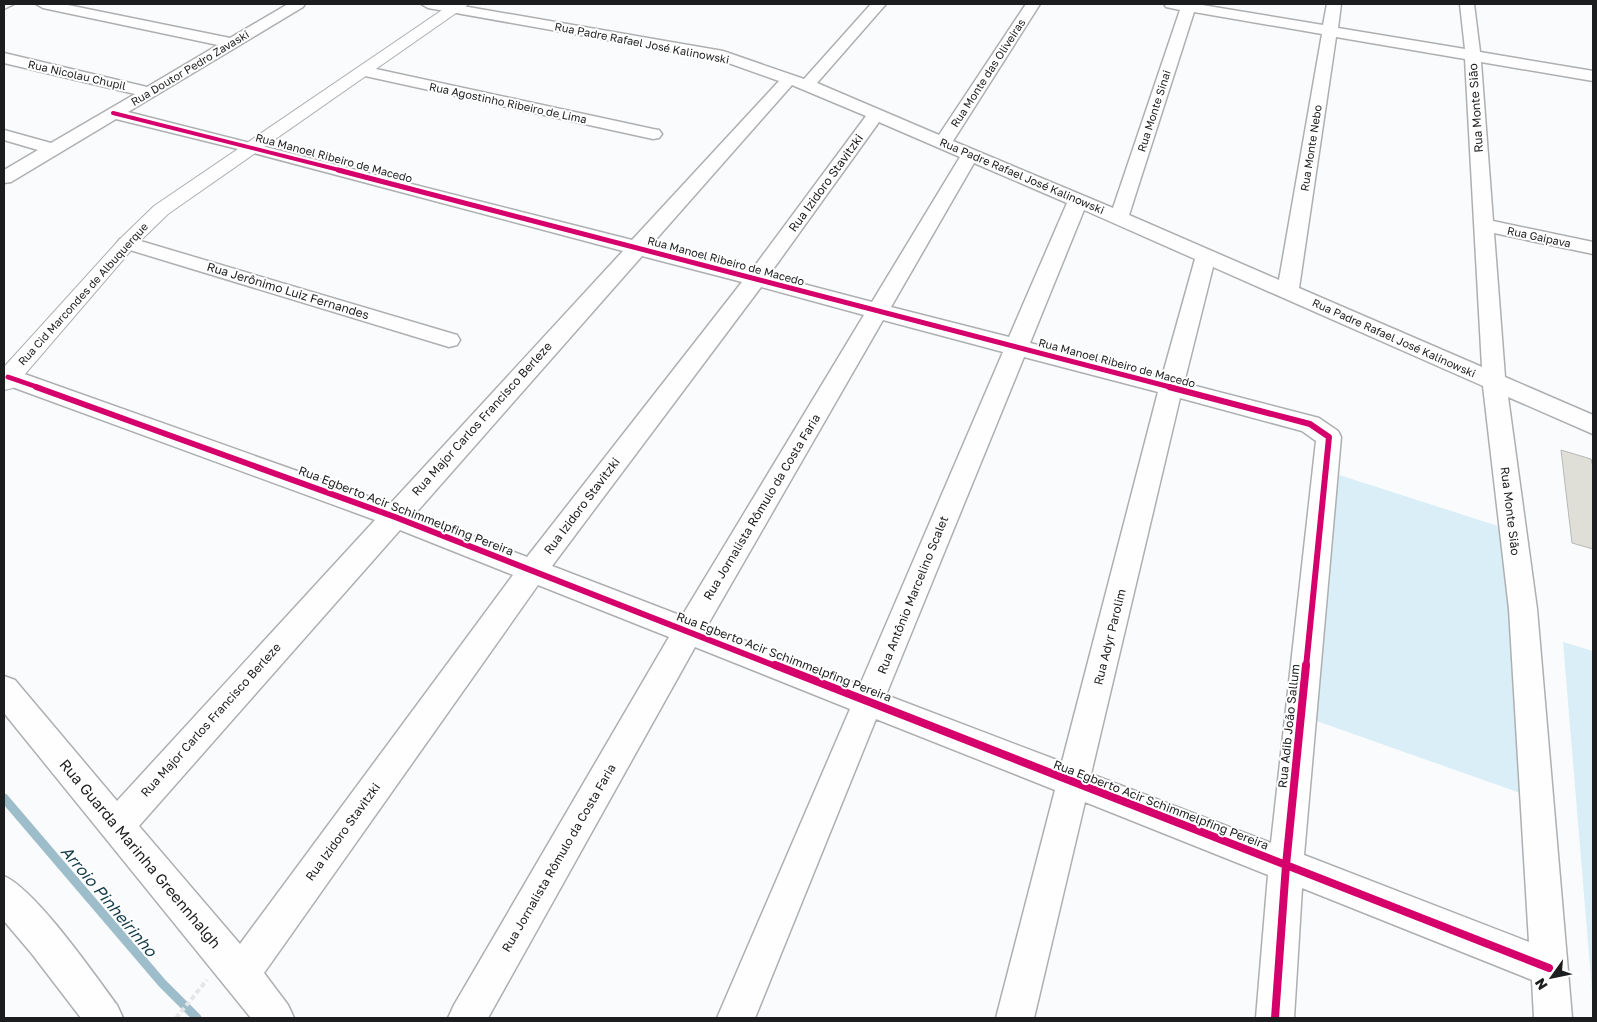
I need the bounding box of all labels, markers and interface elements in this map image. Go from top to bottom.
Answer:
street label: Rua Monte das Oliveiras [948,16,1028,129]
street label: Rua Padre Rafael José Kalinowski [554,19,731,66]
street label: Rua Doutor Pedro Zavaski [128,27,251,108]
street label: Rua Nicolau Chupil [27,57,128,92]
street label: Rua Monte Sião [1465,63,1486,153]
street label: Rua Monte Sinai [1134,68,1173,153]
street label: Rua Agostinho Ribeiro de Lima [428,79,588,126]
street label: Rua Monte Nebo [1297,103,1324,192]
street label: Rua Manoel Ribeiro de Macedo [254,130,414,185]
street label: Rua Izidoro Stavitzki [785,131,866,235]
street label: Rua Padre Rafael José Kalinowski [938,135,1106,216]
street label: Rua Cid Marcondes de Albuquerque [15,220,150,368]
street label: Rua Gaipava [1506,223,1572,250]
street label: Rua Manoel Ribeiro de Macedo [646,233,806,288]
street label: Rua Jerônimo Luiz Fernandes [205,259,371,322]
street label: Rua Padre Rafael José Kalinowski [1310,296,1478,380]
street label: Rua Manoel Ribeiro de Macedo [1037,335,1197,390]
street label: Rua Major Carlos Francisco Berleze [408,338,555,499]
street label: Rua Jornalista Rômulo da Costa Faria [700,411,823,603]
street label: Rua Izidoro Stavitzki [540,454,623,557]
street label: Rua Egberto Acir Schimmelpfing Pereira [296,462,516,559]
street label: Rua Monte Sião [1498,466,1523,556]
street label: Rua Antônio Marcelino Scalet [874,513,951,676]
street label: Rua Adyr Parolim [1090,587,1129,687]
street label: Rua Egberto Acir Schimmelpfing Pereira [674,608,894,705]
street label: Rua Major Carlos Francisco Berleze [137,639,284,800]
street label: Rua Adib João Sallum [1275,663,1302,789]
street label: Rua Guarda Marinha Greennhalgh [56,755,225,952]
street label: Rua Egberto Acir Schimmelpfing Pereira [1051,756,1271,853]
street label: Rua Jornalista Rômulo da Costa Faria [498,761,619,954]
street label: Rua Izidoro Stavitzki [302,780,383,884]
water label: Arroio Pinheirinho [57,842,162,961]
north arrow [1527,952,1577,1002]
text: N [1531,975,1551,993]

